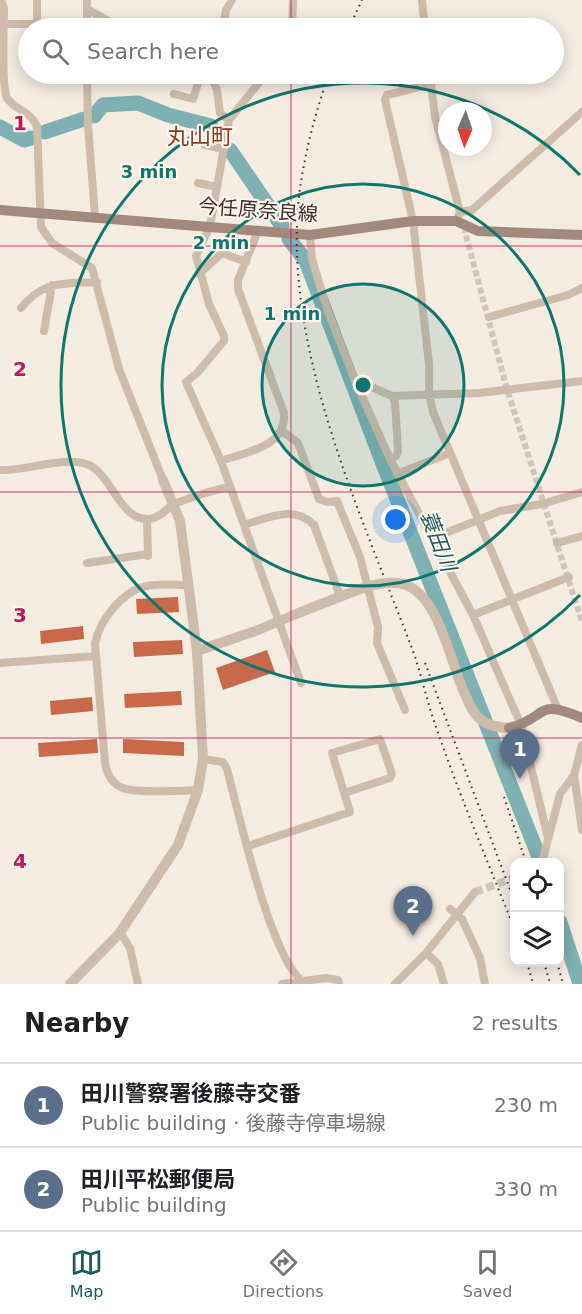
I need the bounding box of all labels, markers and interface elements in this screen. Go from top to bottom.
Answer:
search box [18,18,564,84]
icon: search [39,35,72,68]
text: Search here [87,39,219,64]
north arrow [438,102,492,156]
text: 1 [13,111,27,135]
district label: 丸山町 [167,124,233,149]
text: 3 min [121,161,177,182]
street label: 今任原奈良線 [197,194,319,226]
text: 2 min [193,232,249,253]
text: 1 min [264,303,320,324]
text: 2 [13,357,27,381]
centre of rings [353,375,373,395]
your location [381,505,410,534]
water label: 蓑田川 [416,507,461,577]
text: 3 [13,603,27,627]
pin: 1 [500,730,540,779]
text: 4 [13,849,27,873]
map controls [510,858,564,966]
button: locate [510,858,564,912]
pin: 2 [394,886,432,936]
button: layers [510,912,564,966]
text: Nearby [24,1008,129,1038]
text: 2 results [472,1011,558,1035]
text: 田川警察署後藤寺交番 [81,1081,301,1106]
text: 1 [37,1093,50,1117]
text: 230 m [494,1093,558,1117]
text: Public building · 後藤寺停車場線 [81,1111,386,1135]
text: 田川平松郵便局 [81,1167,235,1192]
text: 2 [37,1177,50,1201]
text: 330 m [494,1177,558,1201]
text: Public building [81,1193,227,1217]
tab: Map [70,1246,103,1301]
tab: Directions [243,1246,323,1301]
tab: Saved [463,1246,512,1301]

